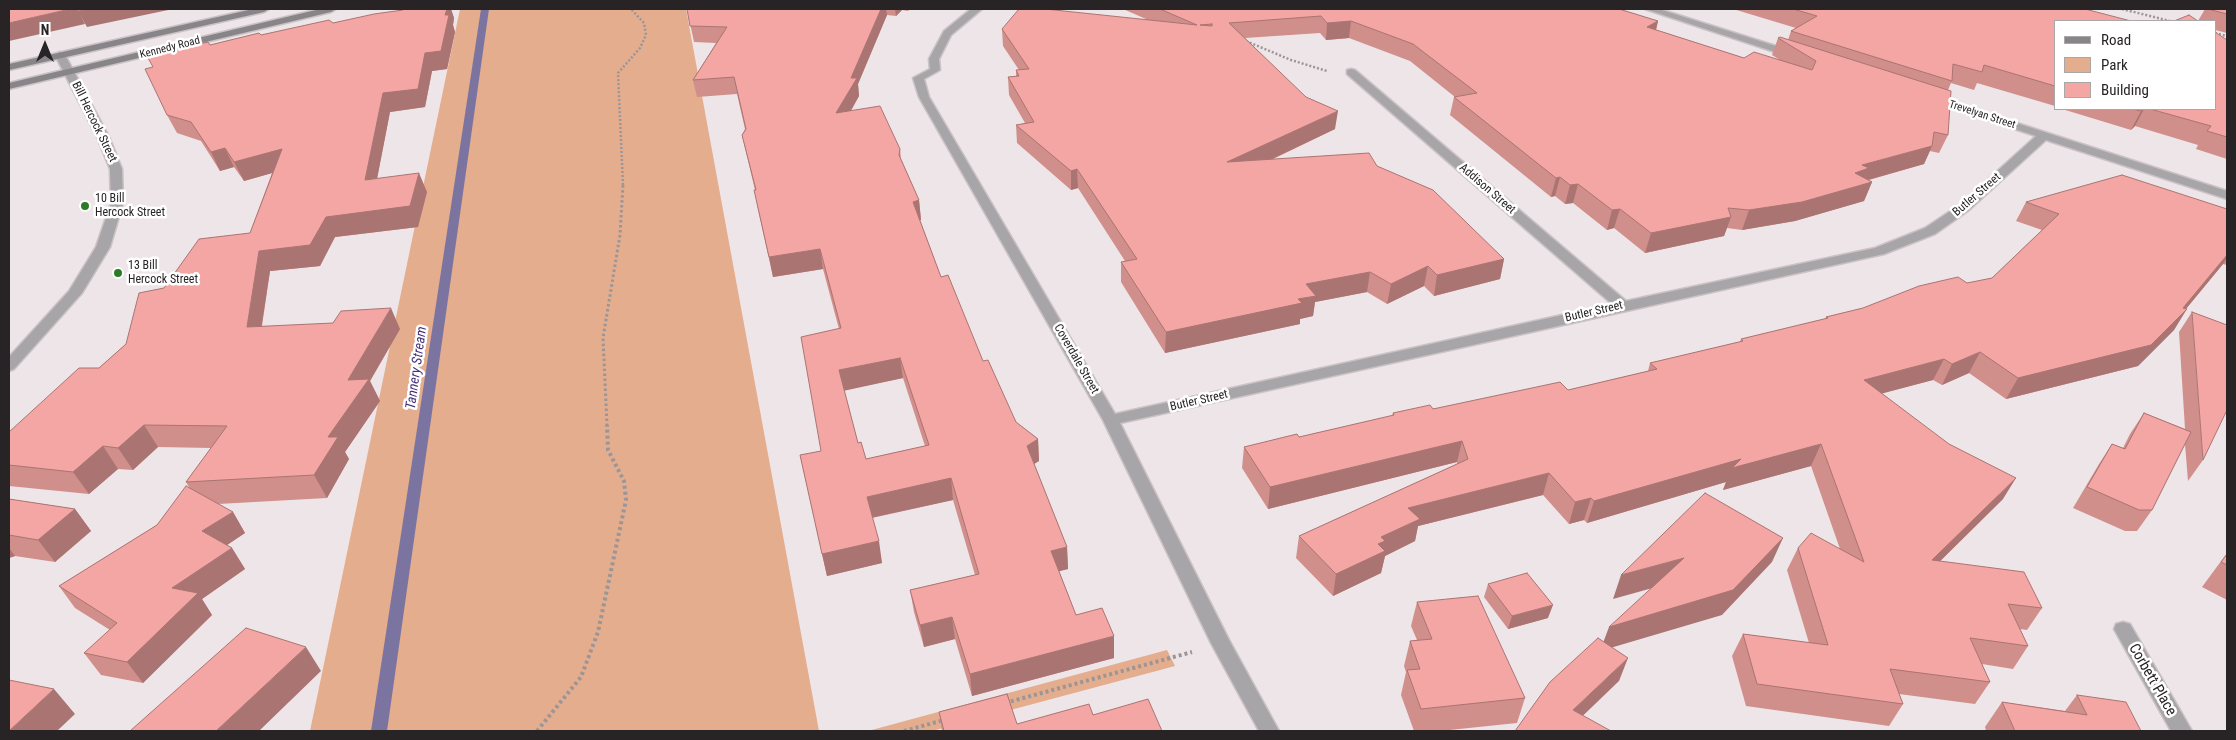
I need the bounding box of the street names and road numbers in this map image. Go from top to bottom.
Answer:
street label: Kennedy Road [139,34,201,62]
street label: Bill Hercock Street [68,79,120,165]
street label: Trevelyan Street [1947,98,2017,132]
street label: Addison Street [1456,161,1518,217]
street label: Butler Street [1950,170,2004,220]
street label: Butler Street [1564,298,1624,326]
street label: Coverdale Street [1050,322,1102,396]
street label: Butler Street [1169,387,1229,415]
street label: Corbett Place [2124,641,2180,719]

